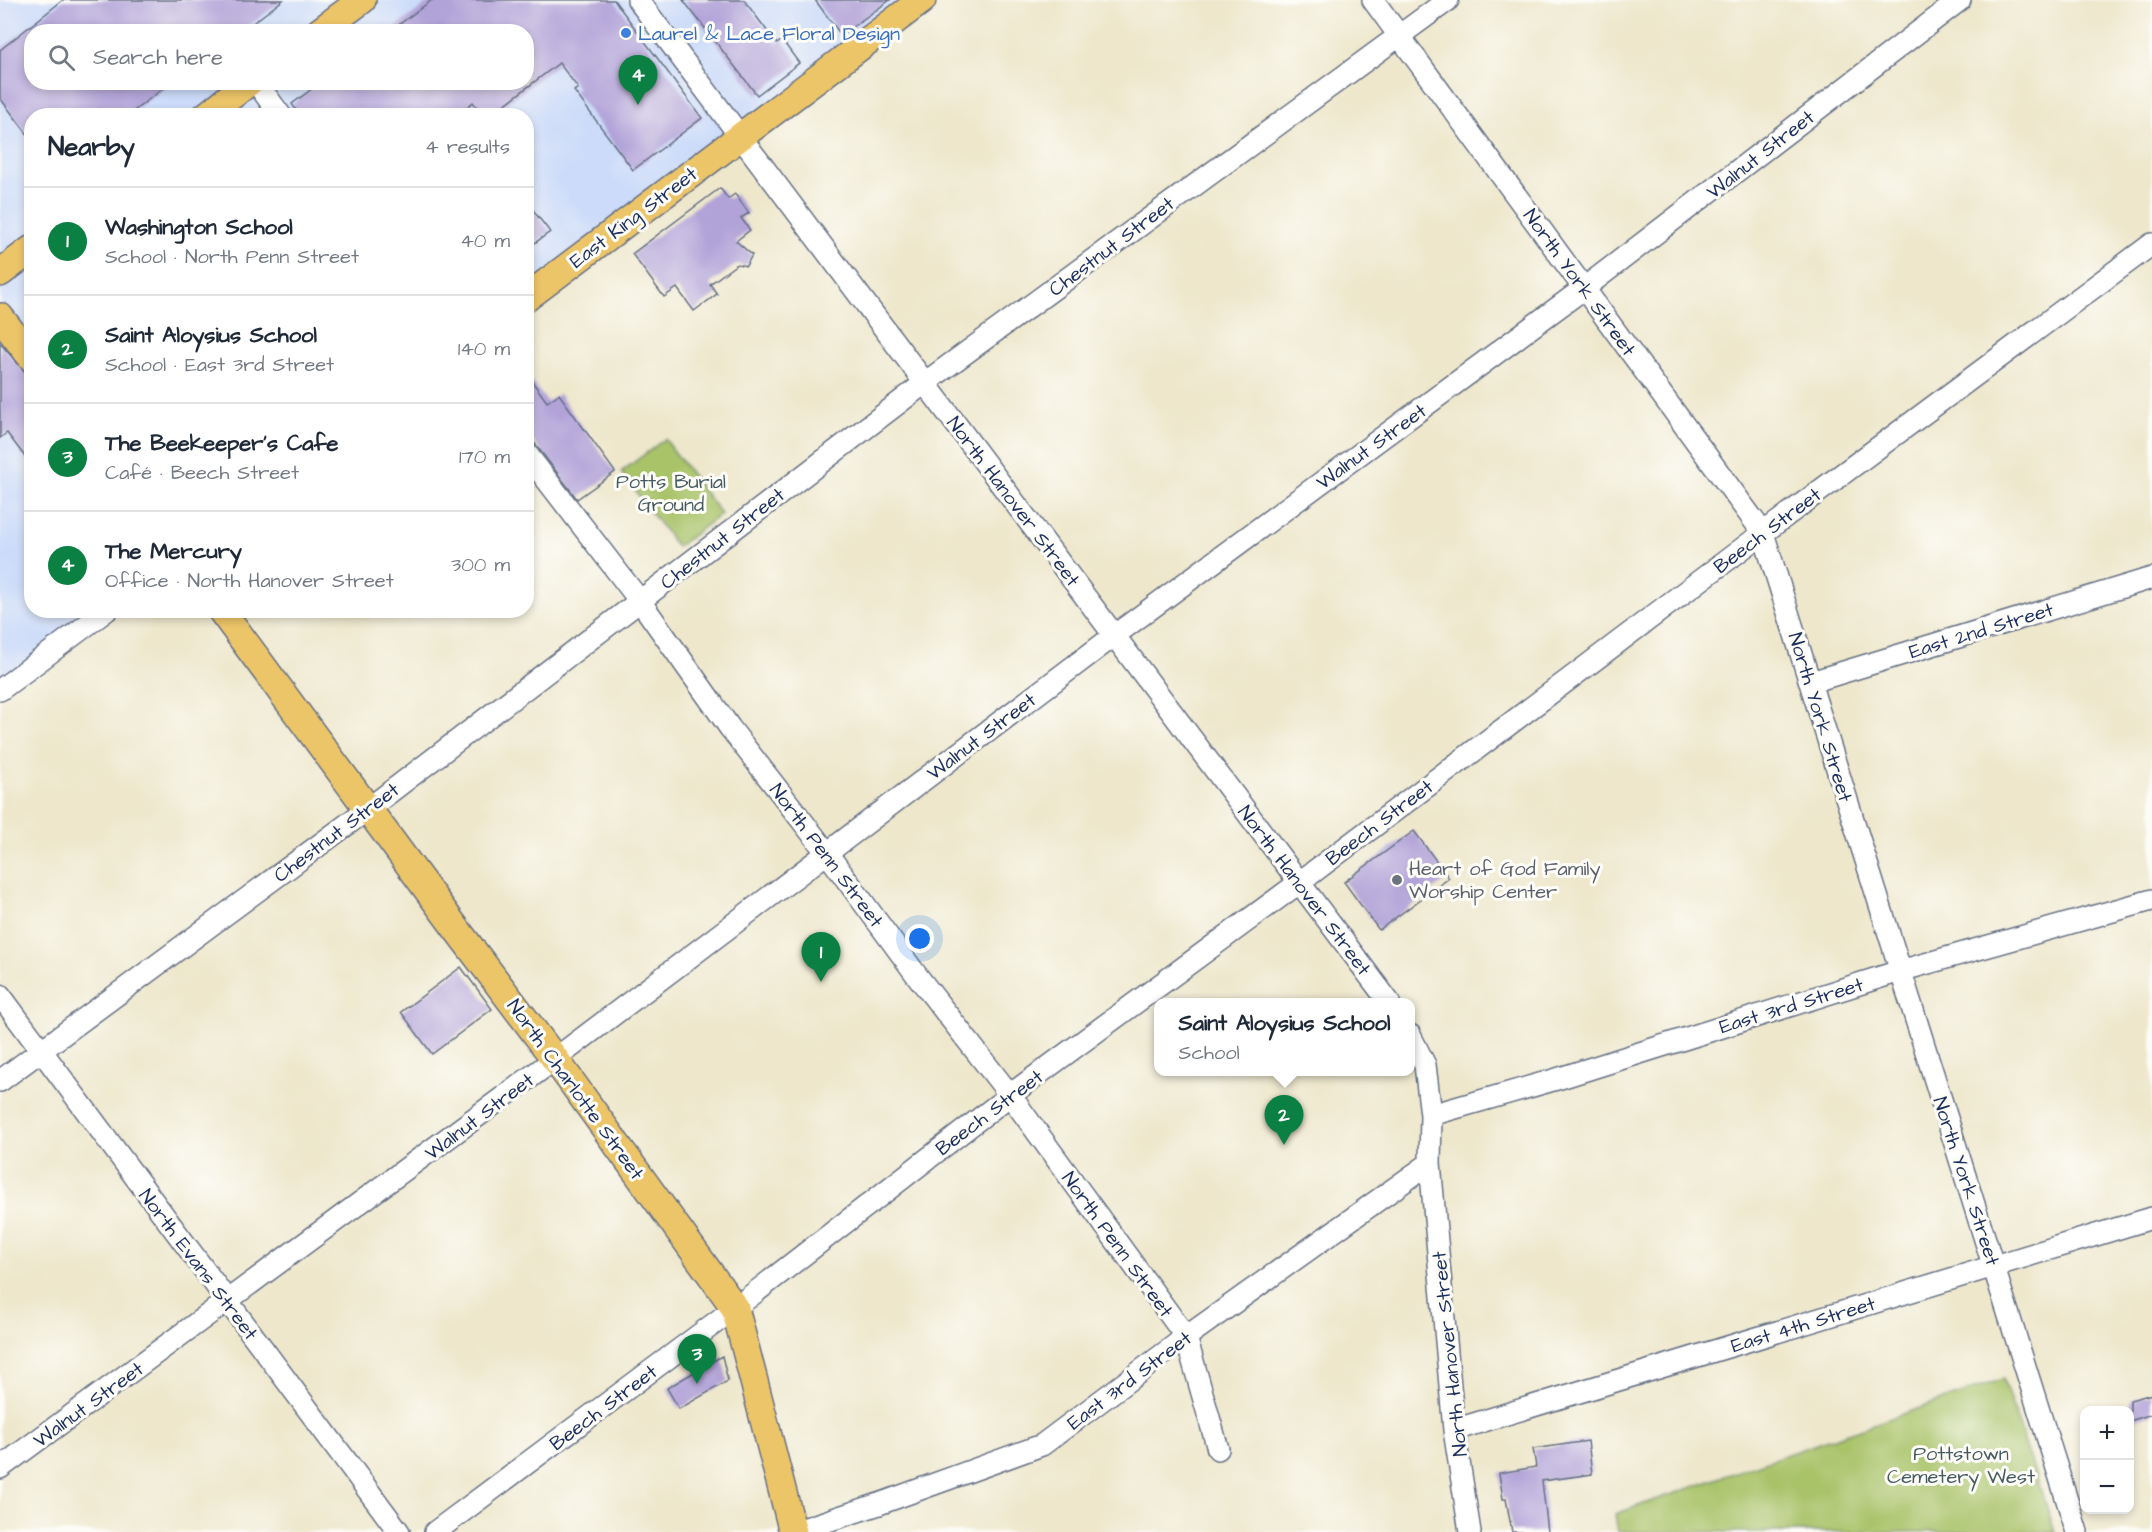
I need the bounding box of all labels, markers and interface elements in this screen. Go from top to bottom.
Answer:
place label: Laurel & Lace Floral Design [638,20,900,49]
search box [24,24,534,90]
marker: Laurel & Lace Floral Design [619,26,633,40]
icon: search [45,41,78,74]
text: Search here [93,42,223,73]
pin: 4 [618,56,658,105]
street label: Walnut Street [1701,104,1820,206]
text: Nearby [48,129,135,165]
text: 4 results [425,133,510,161]
street label: East King Street [564,160,704,276]
street label: Chestnut Street [1043,190,1180,303]
street label: North York Street [1516,203,1642,362]
text: Washington School [105,212,293,243]
text: 1 [66,227,69,255]
text: 40 m [460,227,510,255]
text: School · North Penn Street [105,243,359,271]
text: Saint Aloysius School [105,320,317,351]
text: 2 [62,335,73,363]
text: 140 m [458,335,510,363]
text: School · East 3rd Street [105,351,334,379]
street label: Walnut Street [1311,397,1432,496]
street label: North Hanover Street [940,411,1086,592]
text: The Beekeeper's Cafe [105,428,339,459]
text: 3 [62,443,73,471]
text: 170 m [459,443,510,471]
text: Café · Beech Street [105,459,299,487]
park label: Potts Burial Ground [616,468,726,519]
street label: Chestnut Street [655,481,791,596]
street label: Beech Street [1708,481,1827,581]
text: The Mercury [105,536,242,567]
text: 4 [61,551,74,579]
text: 300 m [451,551,510,579]
text: Office · North Hanover Street [105,567,394,595]
street label: East 2nd Street [1906,596,2057,666]
street label: North York Street [1781,629,1859,805]
street label: Walnut Street [921,686,1042,787]
street label: Beech Street [1320,773,1439,873]
street label: Chestnut Street [268,776,405,889]
street label: North Penn Street [763,778,890,934]
street label: North Hanover Street [1231,800,1377,981]
place label: Heart of God Family Worship Center [1409,855,1600,906]
marker: Heart of God Family Worship Center [1390,873,1404,887]
your location [905,924,934,953]
pin: 1 [802,932,840,982]
street label: East 3rd Street [1716,971,1867,1041]
street label: North Charlotte Street [500,994,650,1186]
popup [1154,998,1415,1076]
text: Saint Aloysius School [1179,1008,1390,1039]
text: School [1179,1039,1240,1067]
street label: Beech Street [930,1063,1049,1163]
street label: Walnut Street [419,1066,540,1167]
street label: North York Street [1926,1093,2007,1269]
pin: 2 [1264,1096,1304,1145]
street label: North Penn Street [1055,1166,1180,1323]
street label: North Evans Street [132,1183,264,1346]
street label: North Hanover Street [1425,1250,1475,1458]
street label: East 4th Street [1728,1290,1879,1360]
street label: East 3rd Street [1062,1325,1198,1437]
pin: 3 [678,1334,716,1384]
street label: Walnut Street [28,1355,149,1454]
street label: Beech Street [544,1358,663,1458]
map controls [2080,1406,2134,1514]
button: + [2080,1406,2134,1460]
park label: Pottstown Cemetery West [1887,1440,2035,1492]
button: − [2080,1460,2134,1514]

